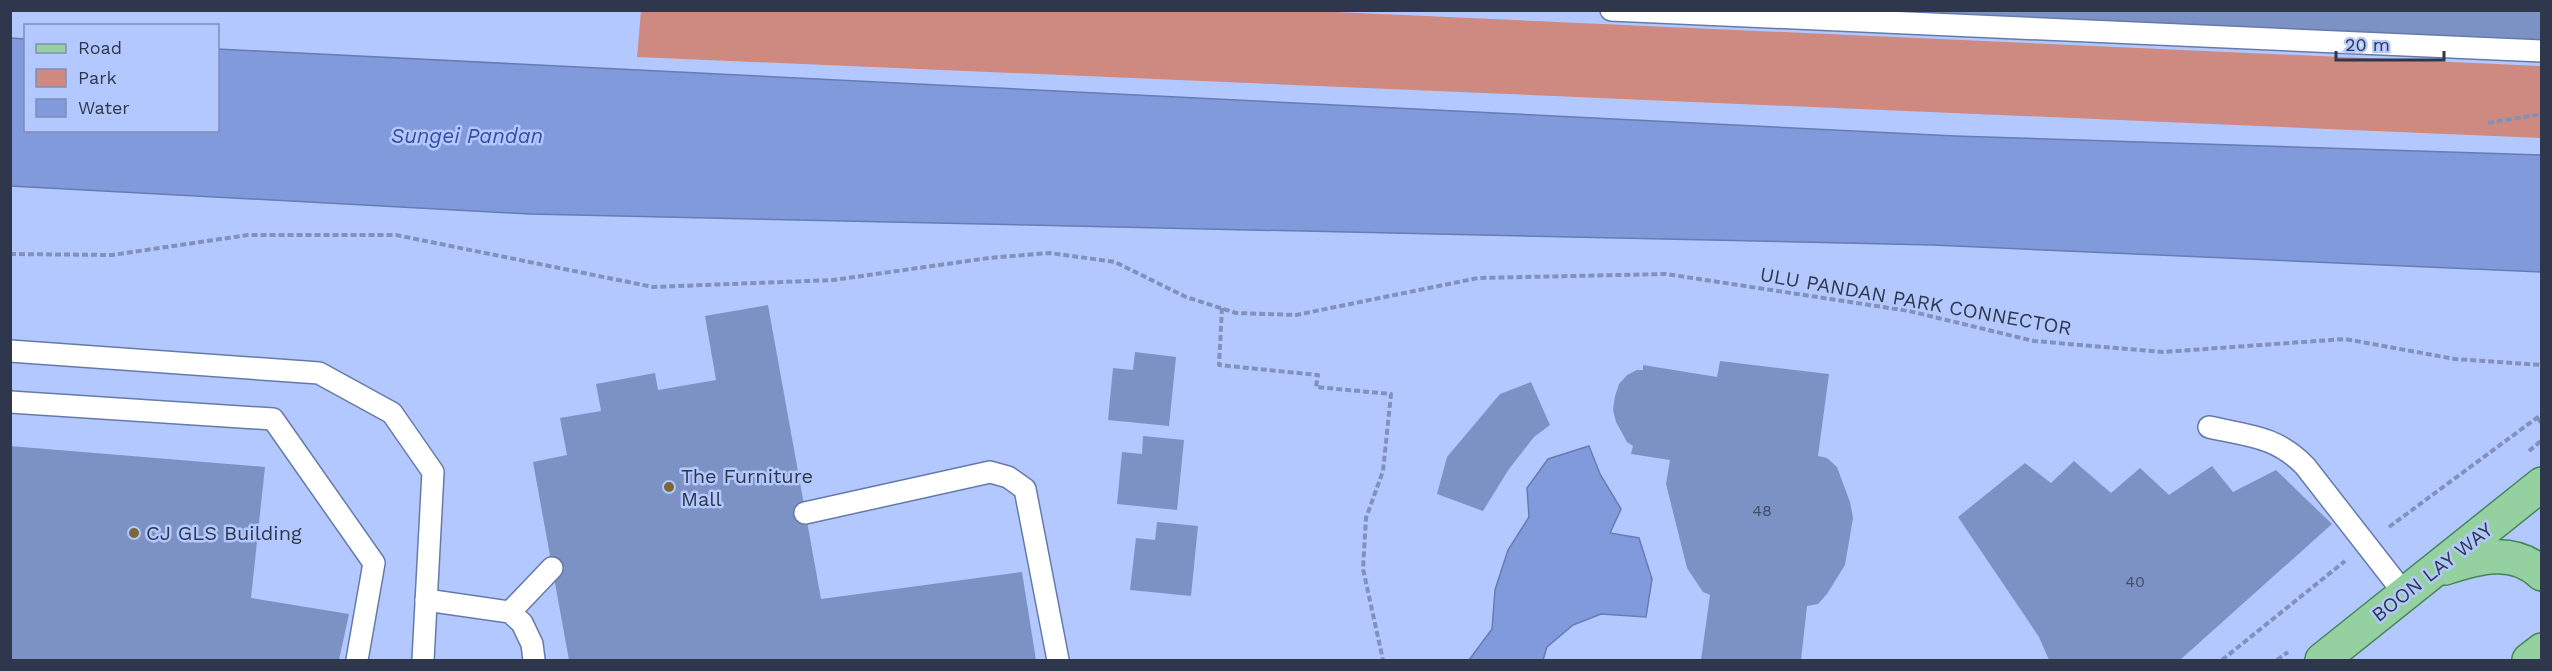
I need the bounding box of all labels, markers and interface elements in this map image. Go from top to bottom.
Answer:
legend [24,24,219,132]
scale bar [2336,24,2444,62]
text: 20 m [2345,34,2390,55]
text: Road [78,37,122,58]
text: Park [78,67,117,88]
text: Water [78,97,130,118]
water label: Sungei Pandan [391,123,543,148]
street label: ULU PANDAN PARK CONNECTOR [1758,262,2074,340]
place label: The Furniture Mall [681,464,813,511]
marker: The Furniture Mall [662,480,676,494]
house number: 48 [1752,501,1772,520]
street label: BOON LAY WAY [2367,517,2498,627]
place label: CJ GLS Building [146,521,302,545]
marker: CJ GLS Building [127,526,141,540]
house number: 40 [2125,572,2145,591]

